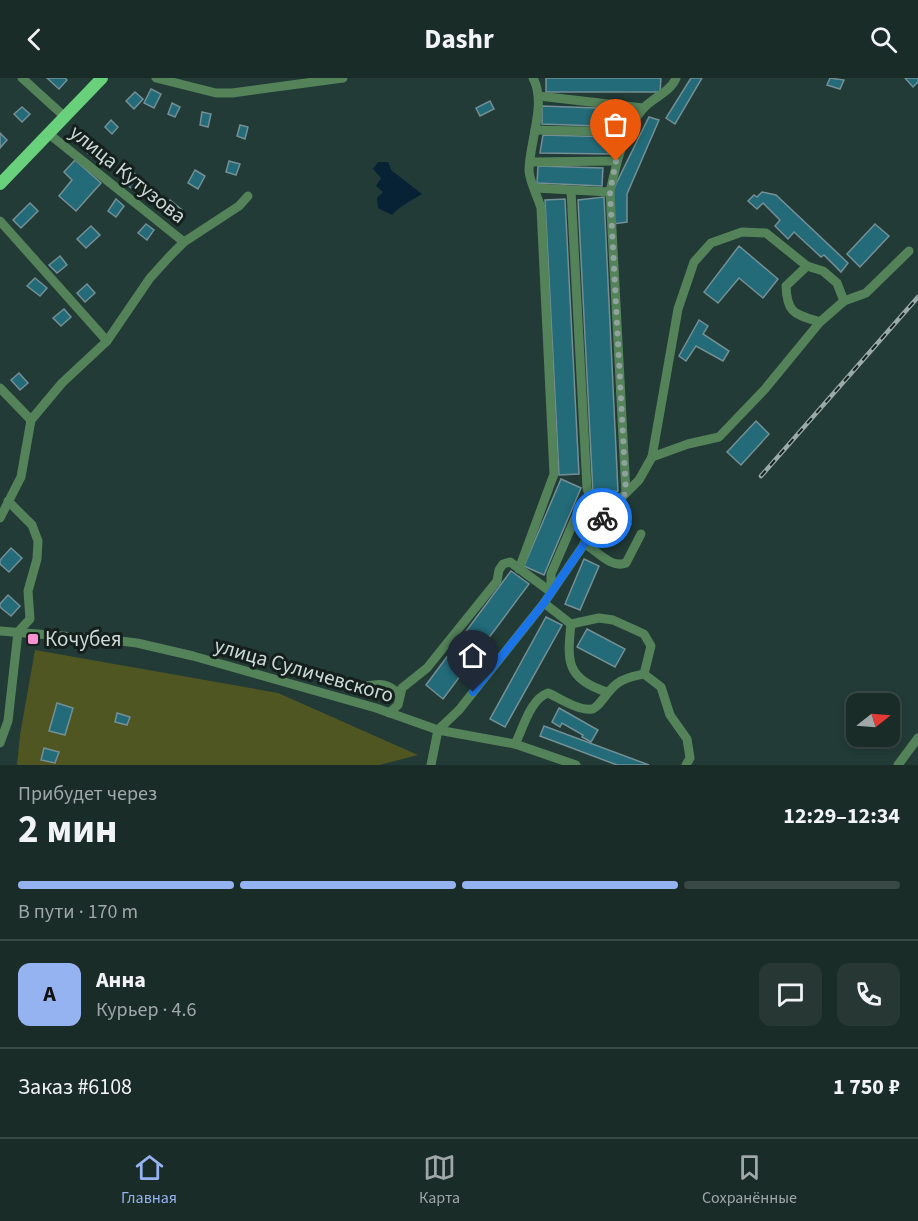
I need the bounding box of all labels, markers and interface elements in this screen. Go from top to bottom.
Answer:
text: Dashr [424,20,494,59]
icon: back [18,23,51,56]
icon: search [867,23,900,56]
pin [590,99,641,161]
icon: bag [599,108,632,141]
street label: улица Кутузова [63,118,193,230]
courier [572,488,632,548]
icon: bike [586,502,619,535]
place label: Кочубея [45,624,122,654]
street label: улица Суличевского [211,630,397,710]
pin [447,630,498,692]
marker: Кочубея [26,632,40,646]
icon: home [456,639,489,672]
north arrow [846,693,900,747]
map controls [846,693,900,747]
text: Прибудет через [18,780,157,808]
text: 12:29–12:34 [783,800,900,832]
text: 2 мин [18,802,118,858]
text: В пути · 170 m [18,898,138,926]
button: chat [759,963,822,1026]
button: phone [837,963,900,1026]
text: Анна [96,964,146,996]
text: А [43,978,56,1010]
text: Курьер · 4.6 [96,996,196,1024]
text: Заказ #6108 [18,1071,132,1103]
text: 1 750 ₽ [833,1071,900,1103]
tab: Главная [121,1151,177,1209]
tab: Карта [419,1151,460,1209]
tab: Сохранённые [702,1151,797,1209]

